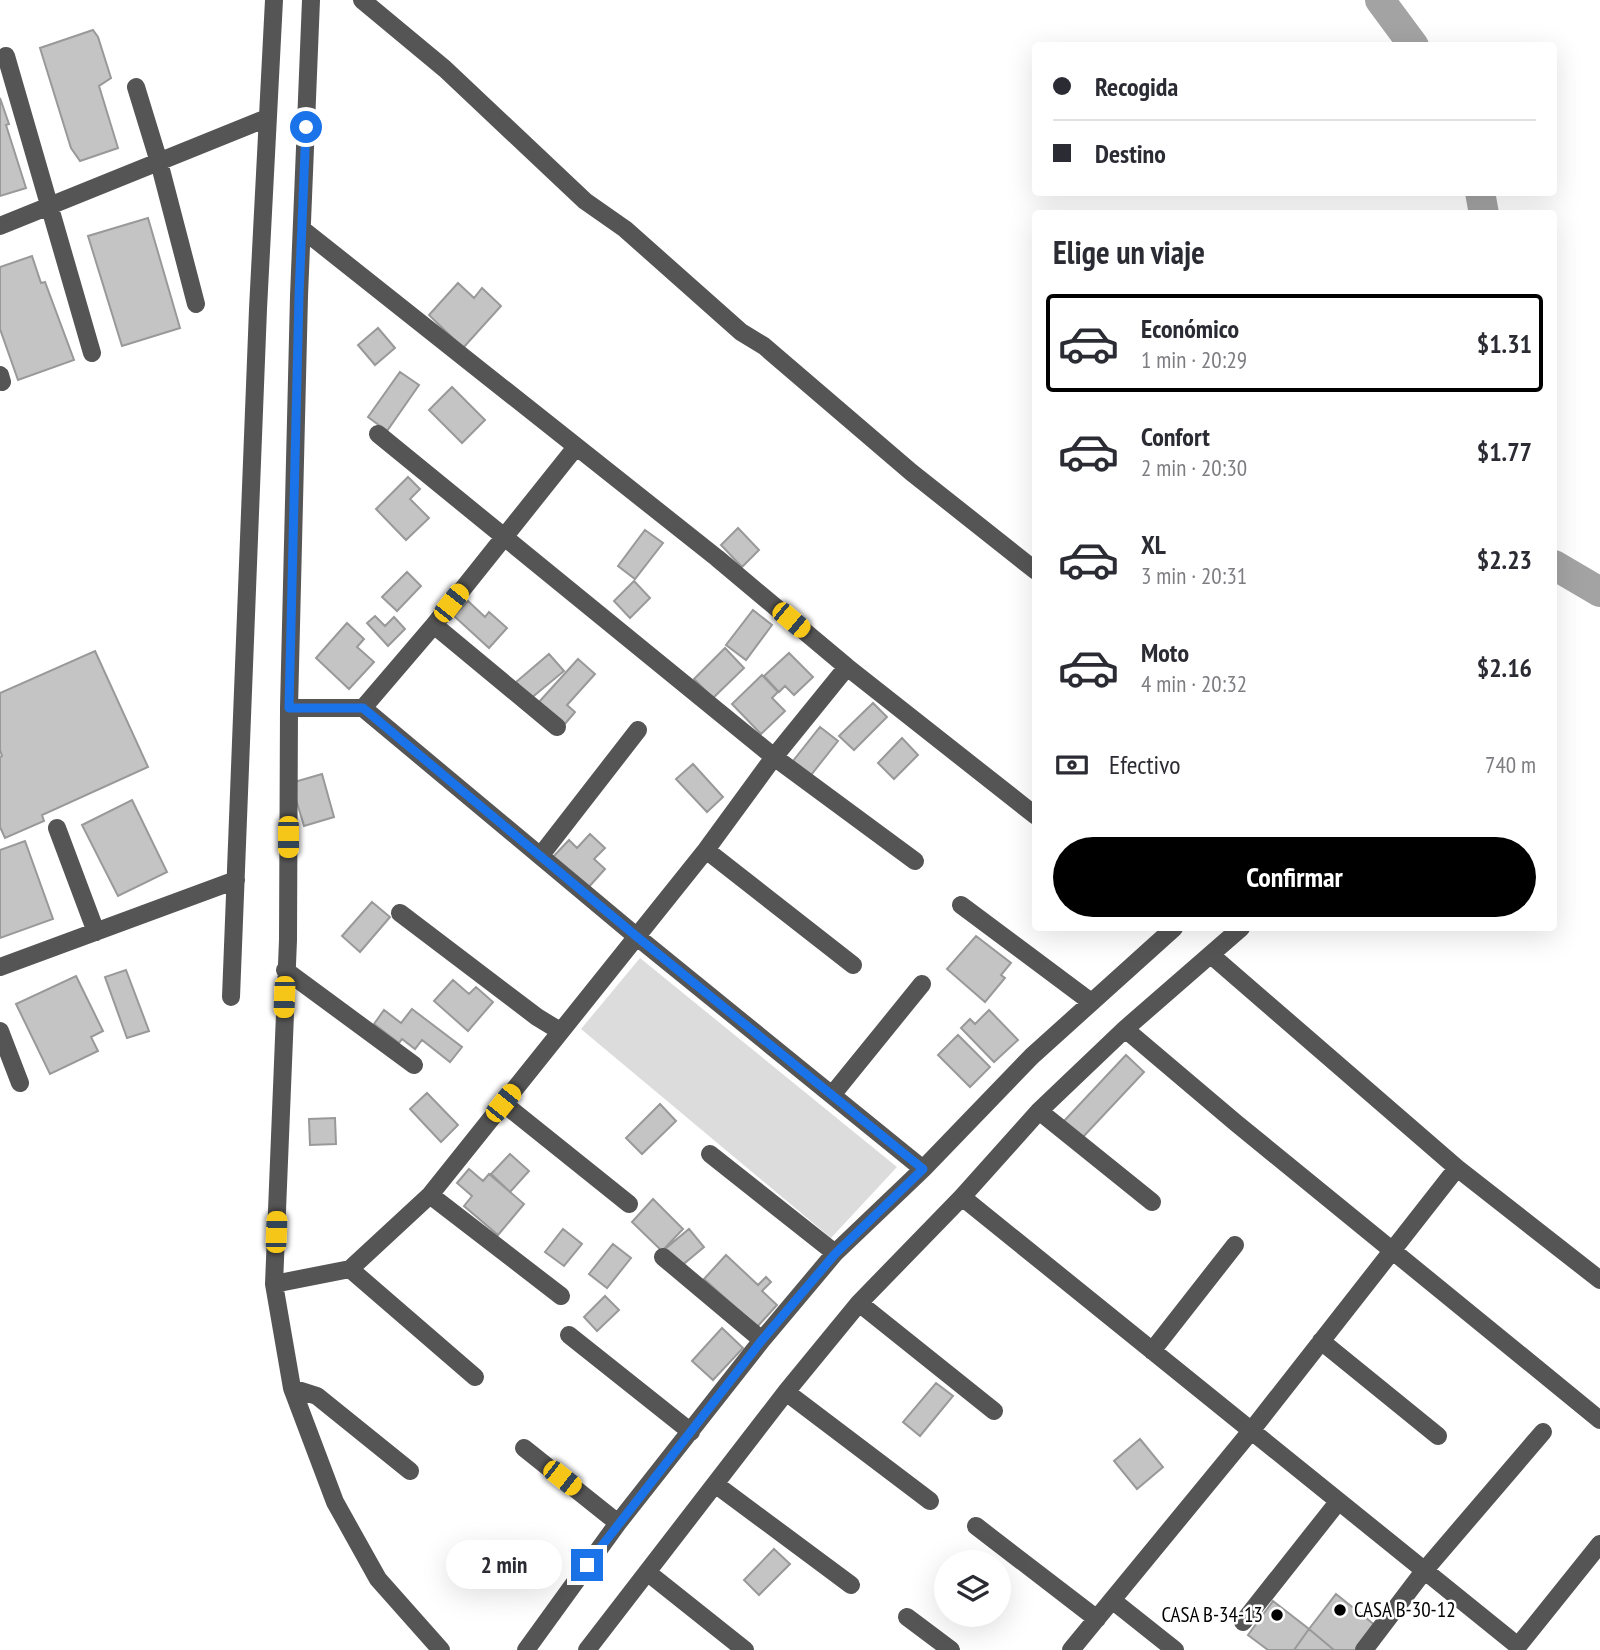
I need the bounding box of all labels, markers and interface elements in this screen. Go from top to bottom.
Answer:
text: Recogida [1095,70,1178,103]
route start [290,111,322,143]
text: Destino [1095,137,1166,170]
text: Elige un viaje [1053,231,1205,273]
icon: car [1057,312,1120,375]
text: Económico [1141,312,1239,345]
text: $1.31 [1477,327,1532,360]
text: 1 min · 20:29 [1141,345,1247,374]
icon: car [1057,420,1120,483]
text: Confort [1141,420,1210,453]
text: $1.77 [1477,435,1532,468]
text: 2 min · 20:30 [1141,453,1247,482]
icon: car [1057,528,1120,591]
text: XL [1141,528,1166,561]
text: $2.23 [1477,543,1532,576]
text: 3 min · 20:31 [1141,561,1247,590]
car [430,580,473,626]
car [769,598,814,642]
icon: car [1057,636,1120,699]
text: Moto [1141,636,1189,669]
text: $2.16 [1477,651,1532,684]
text: 4 min · 20:32 [1141,669,1247,698]
icon: cash [1053,746,1091,784]
text: Efectivo [1109,748,1181,781]
text: 740 m [1485,750,1536,779]
car [278,816,299,858]
button: Confirmar [1053,837,1536,917]
car [273,976,296,1018]
car [482,1080,525,1126]
car [265,1211,288,1253]
car [539,1457,586,1499]
callout: 2 min [447,1540,562,1590]
route end [571,1549,603,1581]
text: 2 min [481,1550,527,1579]
map controls [934,1550,1011,1627]
button: layers [934,1550,1011,1627]
place label: CASA B-30-12 [1354,1596,1456,1623]
place label: CASA B-34-13 [1161,1601,1263,1628]
marker: CASA B-30-12 [1332,1602,1348,1618]
marker: CASA B-34-13 [1269,1607,1285,1623]

